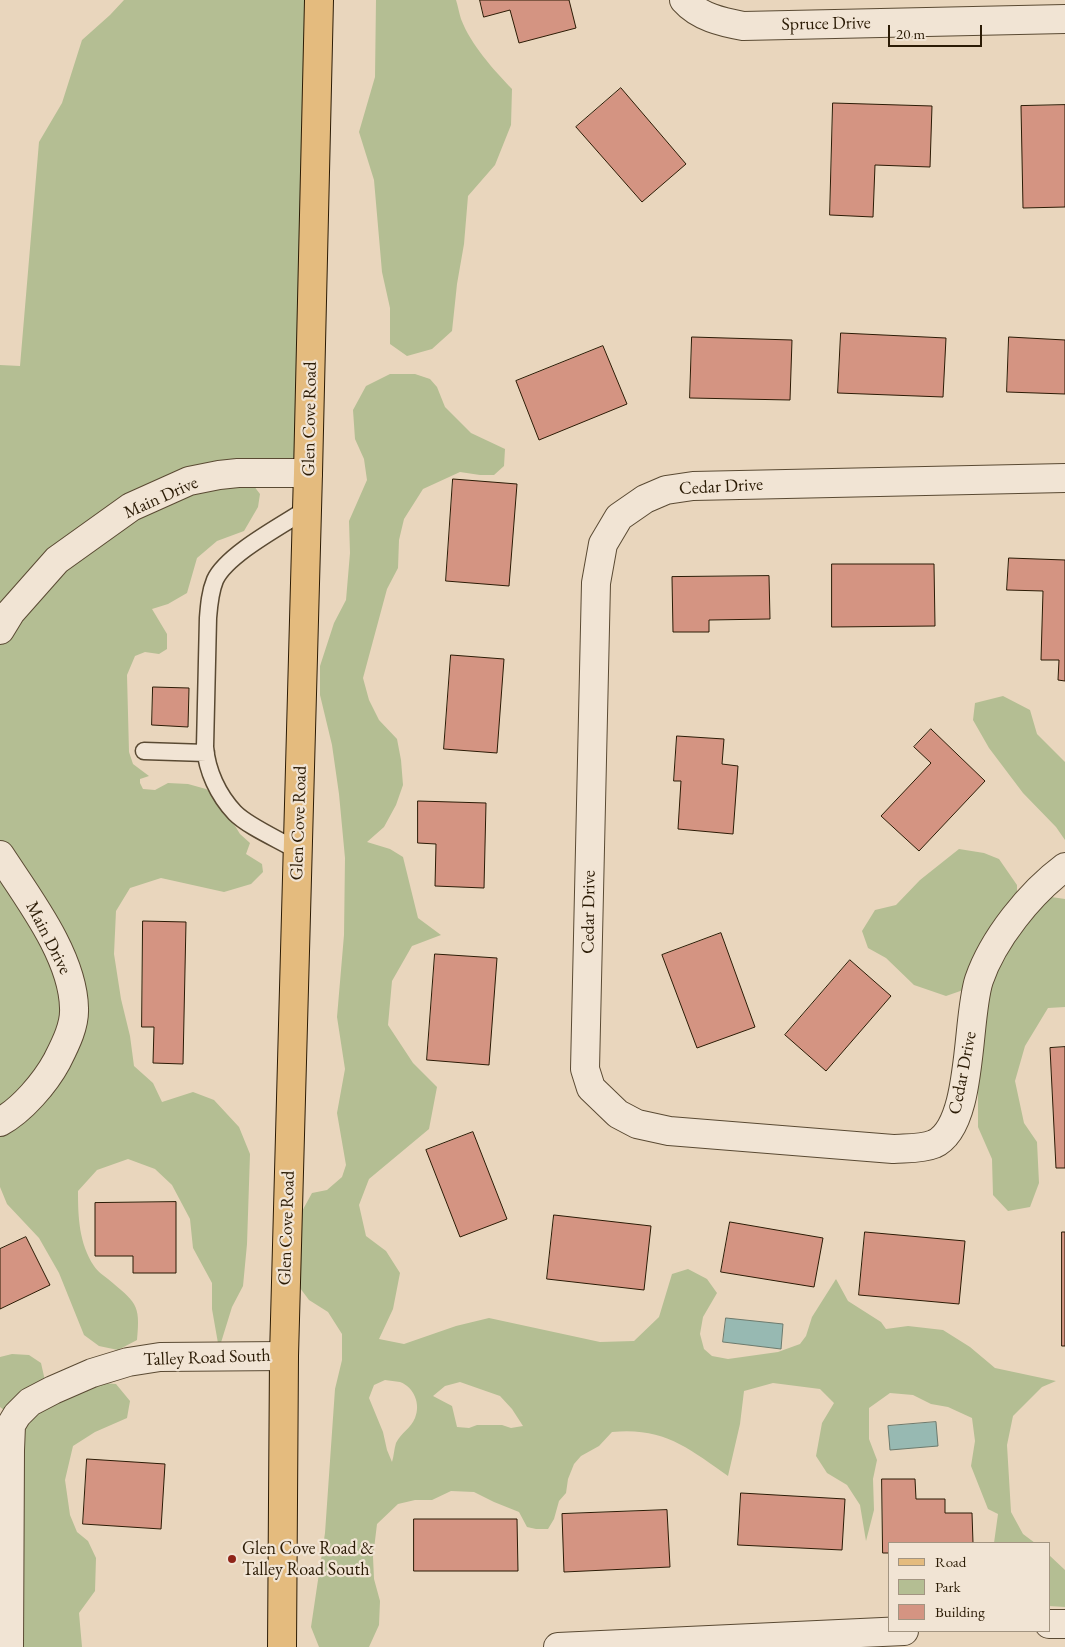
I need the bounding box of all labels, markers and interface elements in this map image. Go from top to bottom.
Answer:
street label: Spruce Drive [781,12,871,36]
scale bar [890,15,984,47]
text: 20 m [896,24,925,43]
street label: Glen Cove Road [298,361,322,477]
street label: Main Drive [121,472,201,524]
street label: Cedar Drive [679,474,763,500]
street label: Glen Cove Road [286,765,312,881]
street label: Cedar Drive [577,870,601,954]
street label: Main Drive [20,898,76,978]
street label: Cedar Drive [944,1030,982,1116]
street label: Glen Cove Road [274,1170,300,1286]
street label: Talley Road South [143,1345,271,1371]
place label: Glen Cove Road & Talley Road South [242,1538,374,1580]
legend [888,1542,1050,1632]
text: Road [935,1552,966,1571]
marker: Glen Cove Road & Talley Road South [226,1553,238,1565]
text: Park [935,1577,961,1596]
text: Building [935,1602,985,1621]

